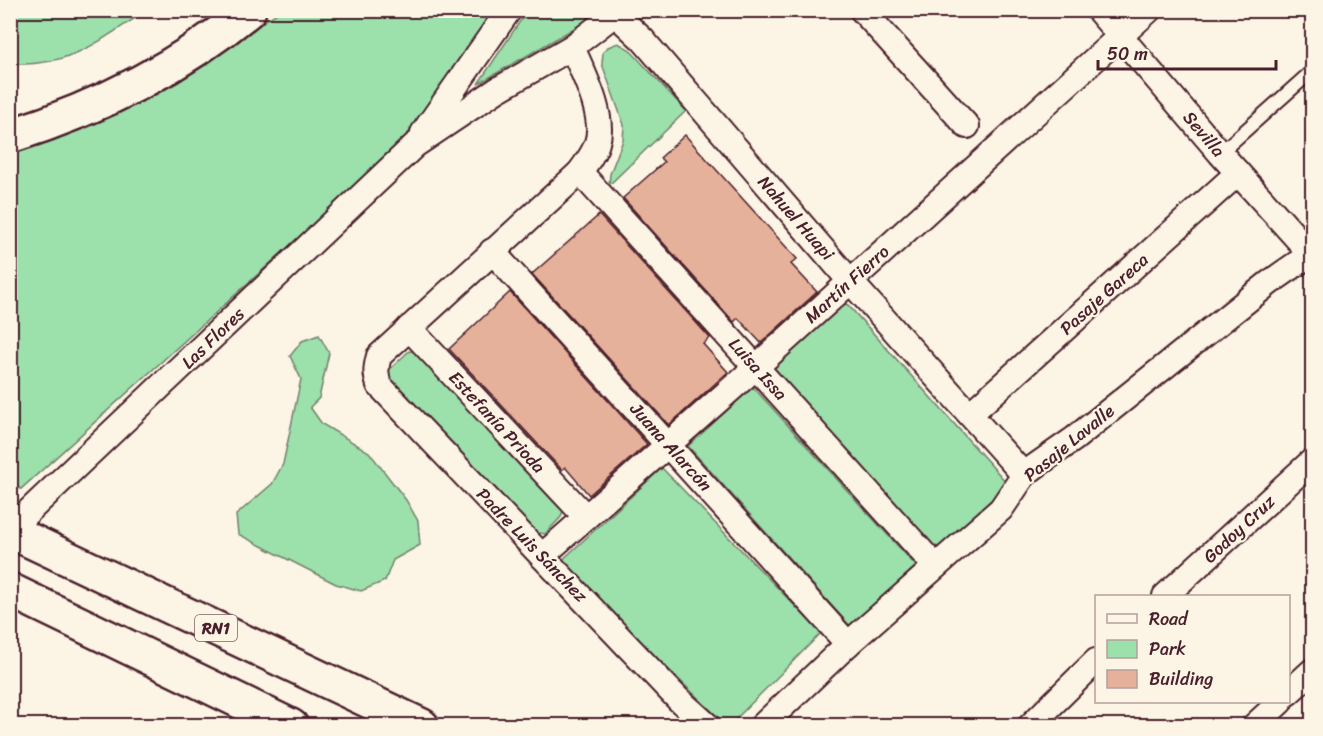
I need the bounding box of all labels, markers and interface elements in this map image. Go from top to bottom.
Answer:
scale bar [1098,33,1276,71]
text: 50 m [1107,38,1148,70]
street label: Sevilla [1175,103,1233,165]
street label: Nahuel Huapi [749,168,843,269]
street label: Martín Fierro [797,237,897,331]
street label: Pasaje Gareca [1052,245,1156,343]
street label: Las Flores [174,299,253,377]
street label: Luisa Issa [720,330,796,408]
street label: Estefanía Prioda [440,363,554,481]
street label: Juana Alarcón [621,394,720,499]
street label: Pasaje Lavalle [1016,396,1122,490]
street label: Padre Luis Sánchez [468,480,596,610]
street label: Godoy Cruz [1195,486,1283,571]
legend [1095,595,1290,703]
text: Road [1149,603,1189,635]
road number: RN1 [195,615,237,641]
text: Park [1149,633,1186,665]
text: Building [1149,663,1213,695]

